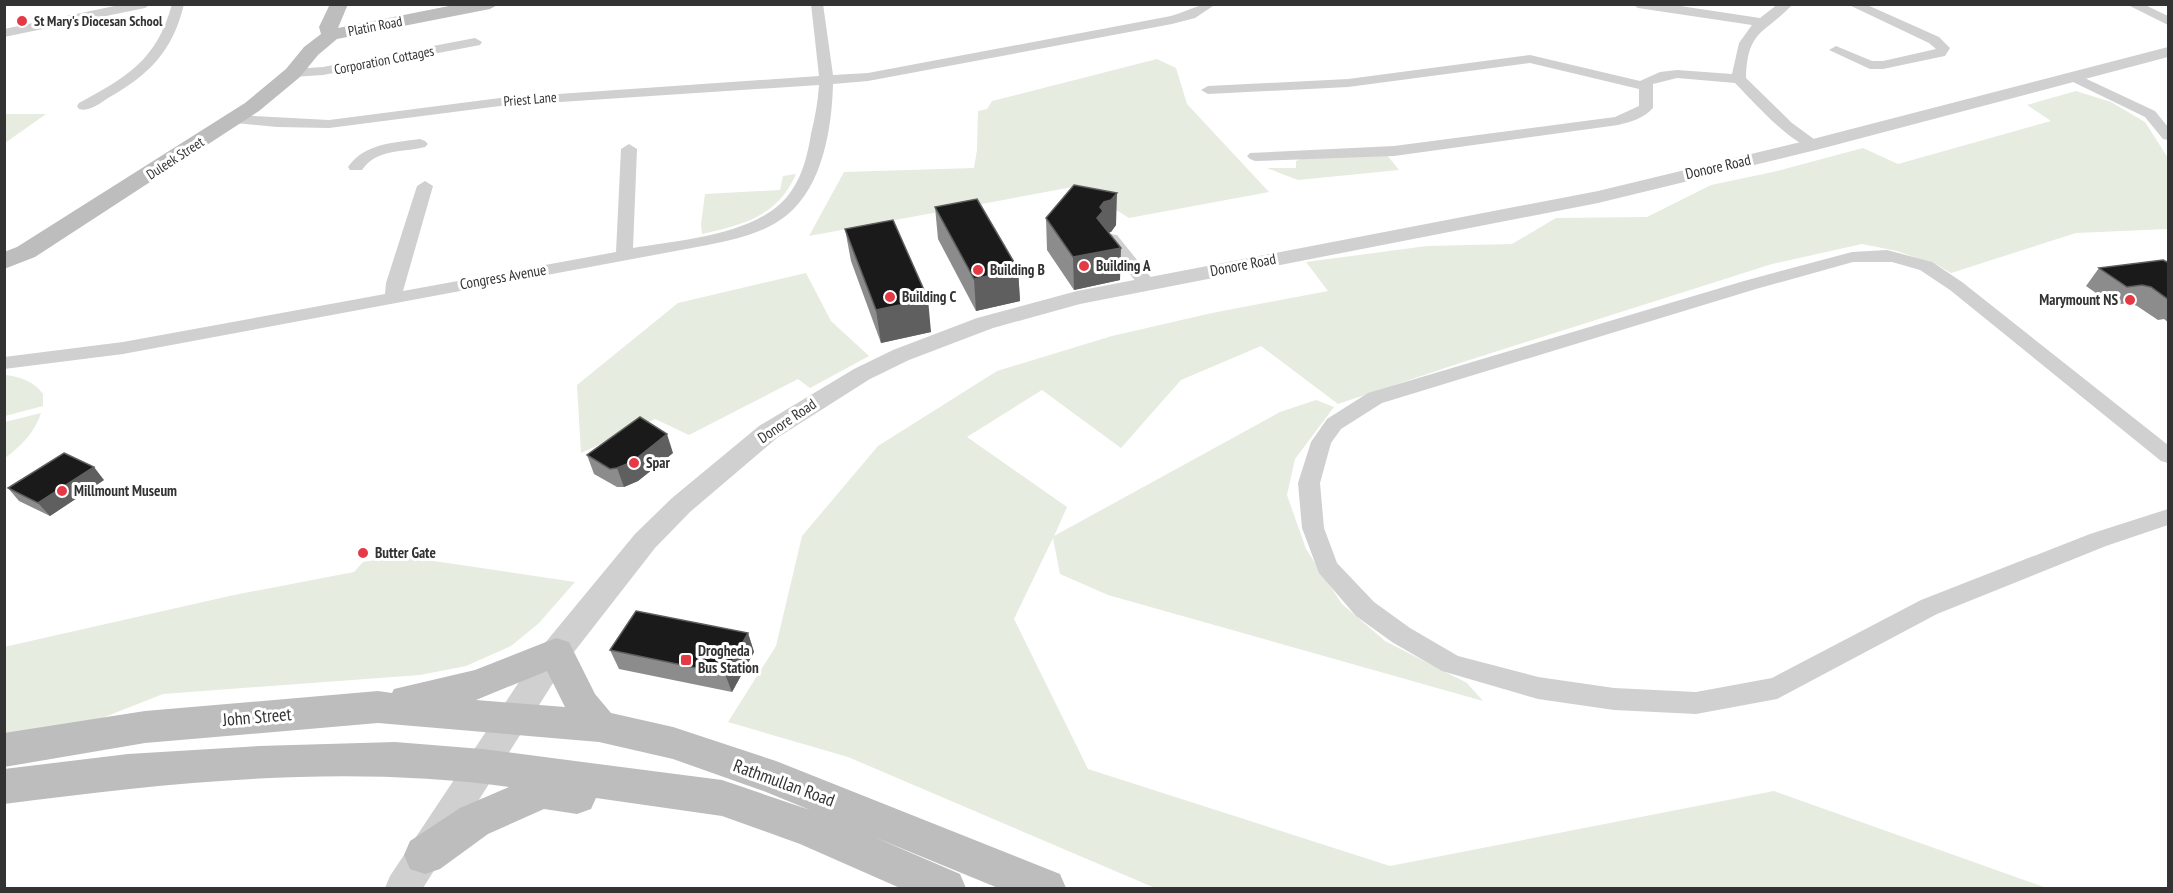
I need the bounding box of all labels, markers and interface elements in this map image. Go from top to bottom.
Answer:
place label: St Mary's Diocesan School [34,12,163,30]
street label: Platin Road [346,12,404,40]
marker: St Mary's Diocesan School [15,14,29,28]
street label: Corporation Cottages [332,41,436,79]
street label: Priest Lane [503,88,558,110]
street label: Duleek Street [143,133,207,183]
street label: Donore Road [1683,150,1752,183]
street label: Donore Road [1208,249,1277,280]
place label: Building A [1096,256,1151,275]
marker: Building A [1077,259,1091,273]
street label: Congress Avenue [458,260,547,293]
place label: Building B [990,260,1045,279]
marker: Building B [971,263,985,277]
place label: Building C [902,287,956,306]
marker: Building C [883,290,897,304]
place label: Marymount NS [2039,290,2118,309]
marker: Marymount NS [2123,293,2137,307]
street label: Donore Road [754,394,820,447]
place label: Spar [646,453,670,472]
marker: Spar [627,456,641,470]
place label: Millmount Museum [74,481,177,500]
marker: Millmount Museum [55,484,69,498]
place label: Butter Gate [375,543,436,562]
marker: Butter Gate [356,546,370,560]
place label: Drogheda Bus Station [698,641,759,677]
marker: Drogheda Bus Station [679,653,693,667]
street label: John Street [221,702,292,731]
street label: Rathmullan Road [730,754,838,812]

